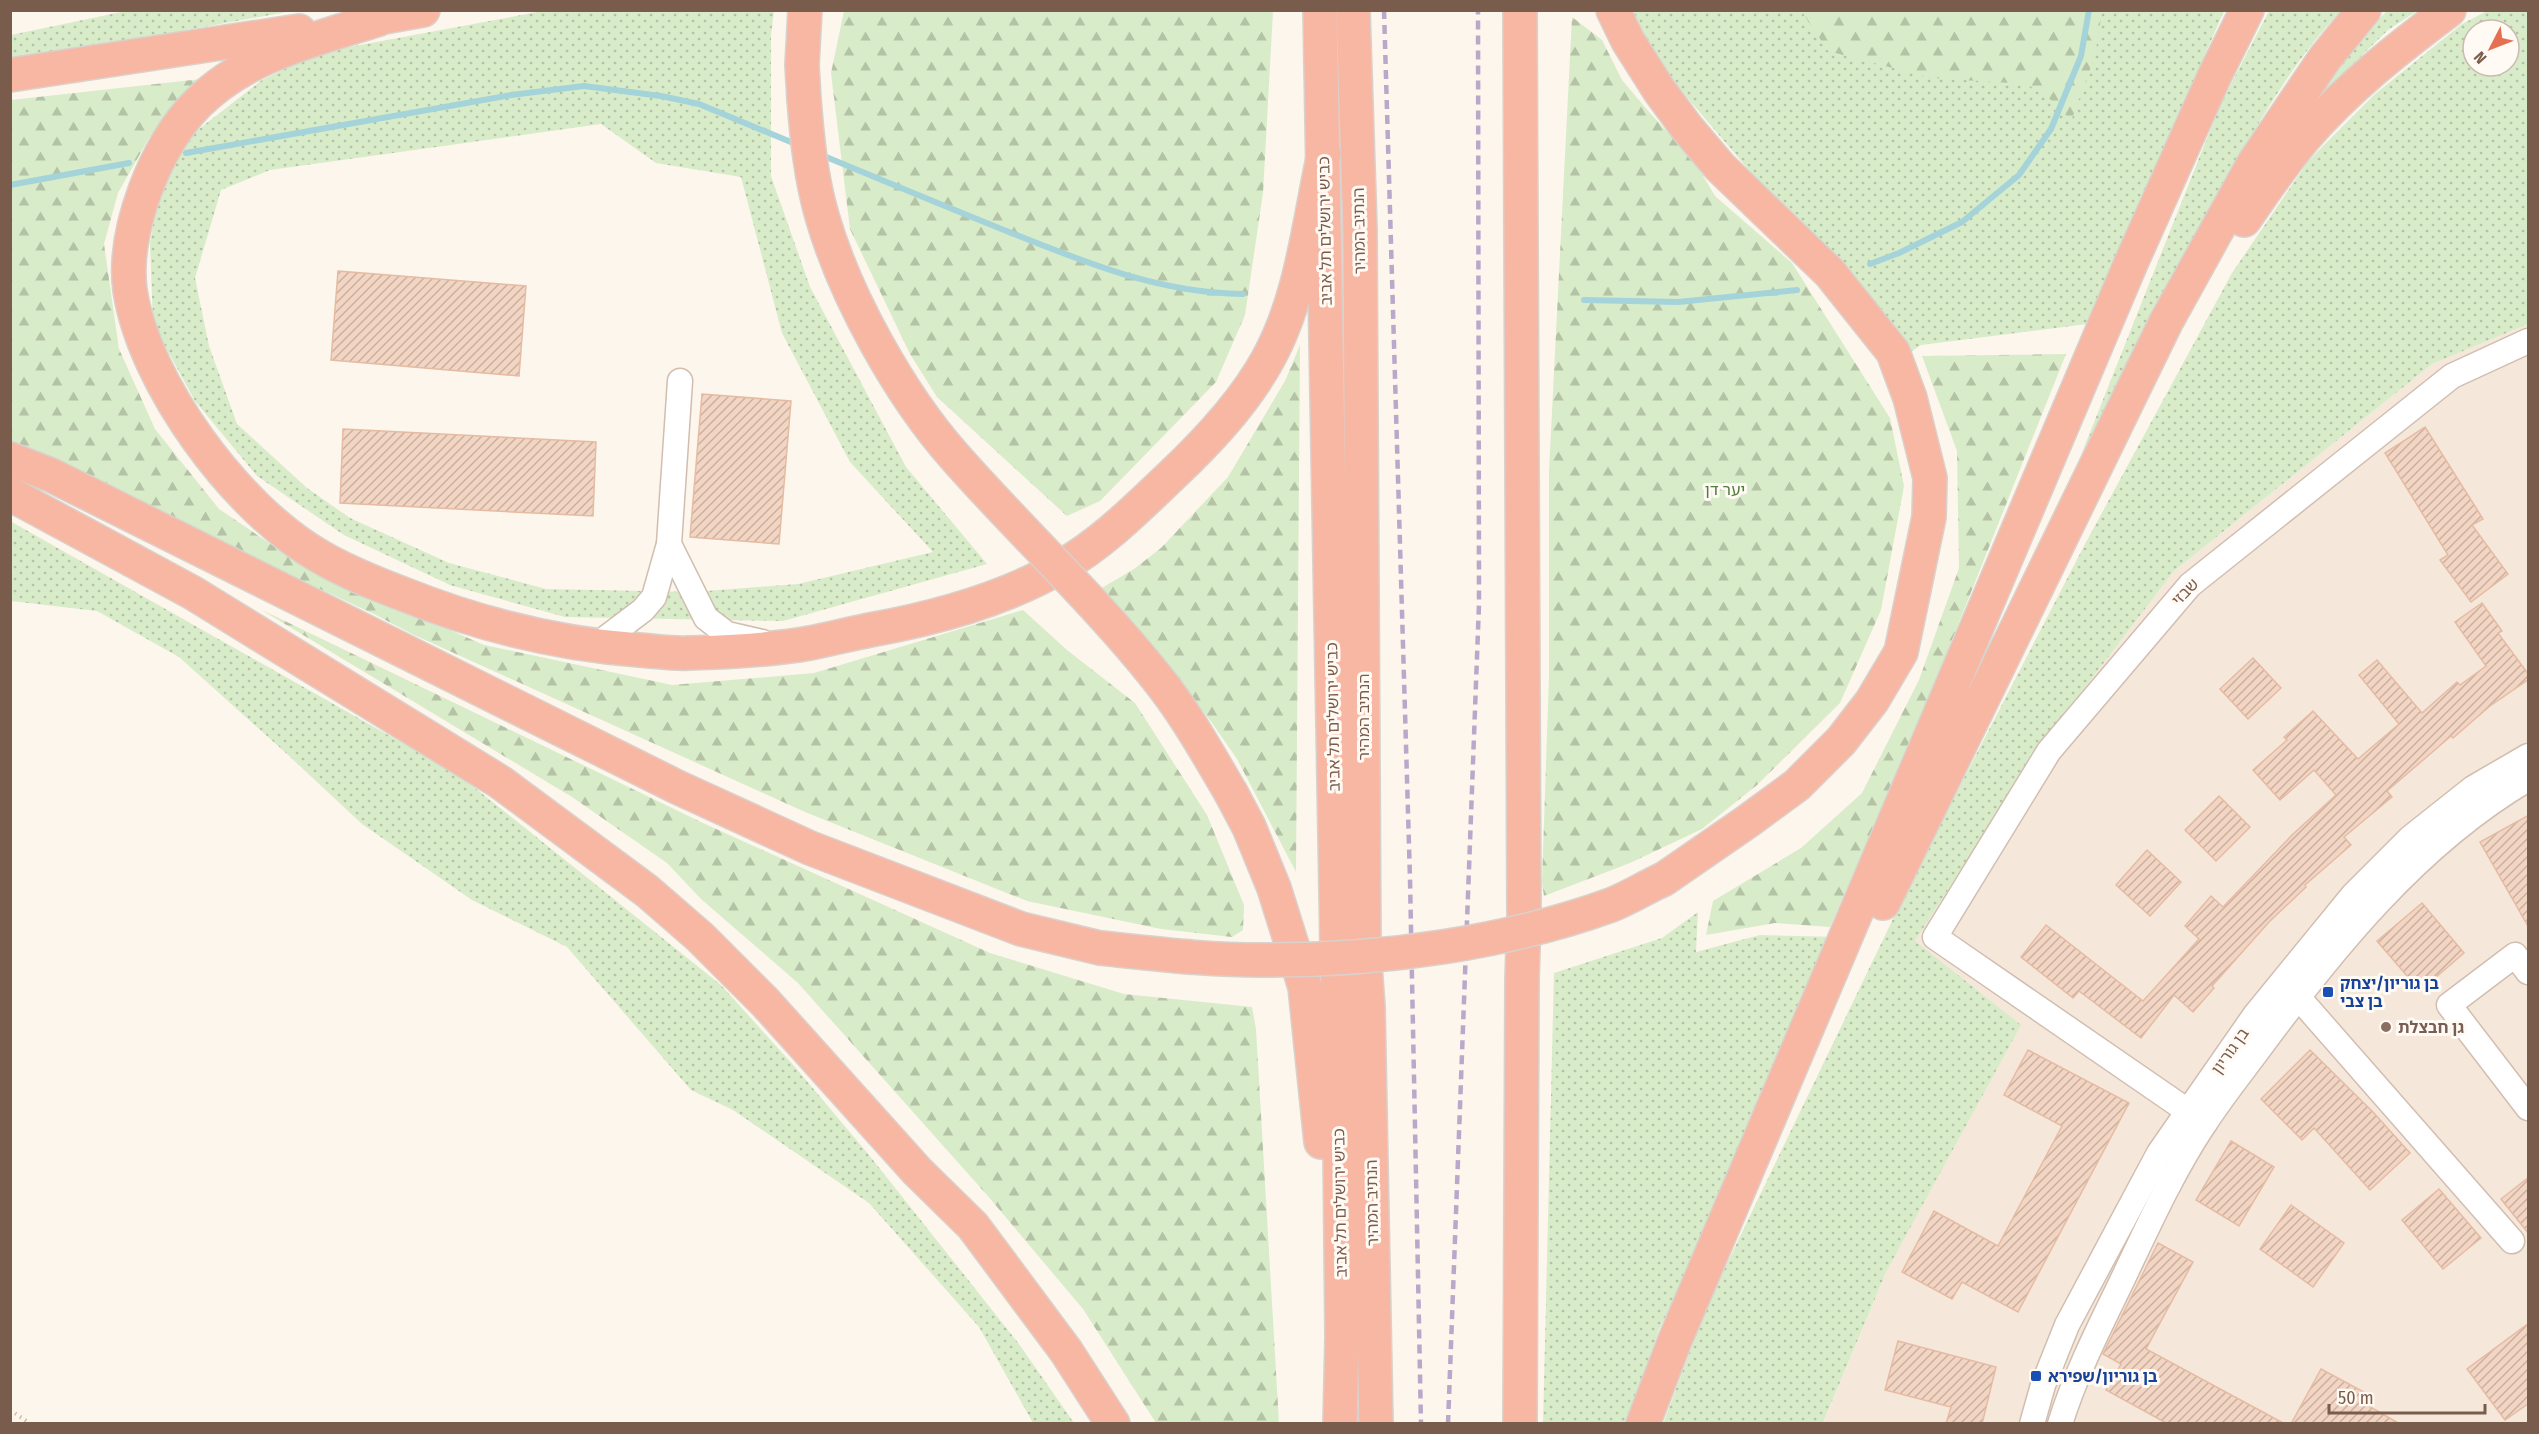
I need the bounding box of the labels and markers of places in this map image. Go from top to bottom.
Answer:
place label: בן גוריון/יצחק בן צבי [2340,974,2439,1011]
marker: בן גוריון/יצחק בן צבי [2321,985,2335,999]
place label: גן חבצלת [2398,1018,2464,1037]
marker: גן חבצלת [2379,1020,2393,1034]
place label: בן גוריון/שפירא [2048,1367,2158,1386]
marker: בן גוריון/שפירא [2029,1369,2043,1383]

